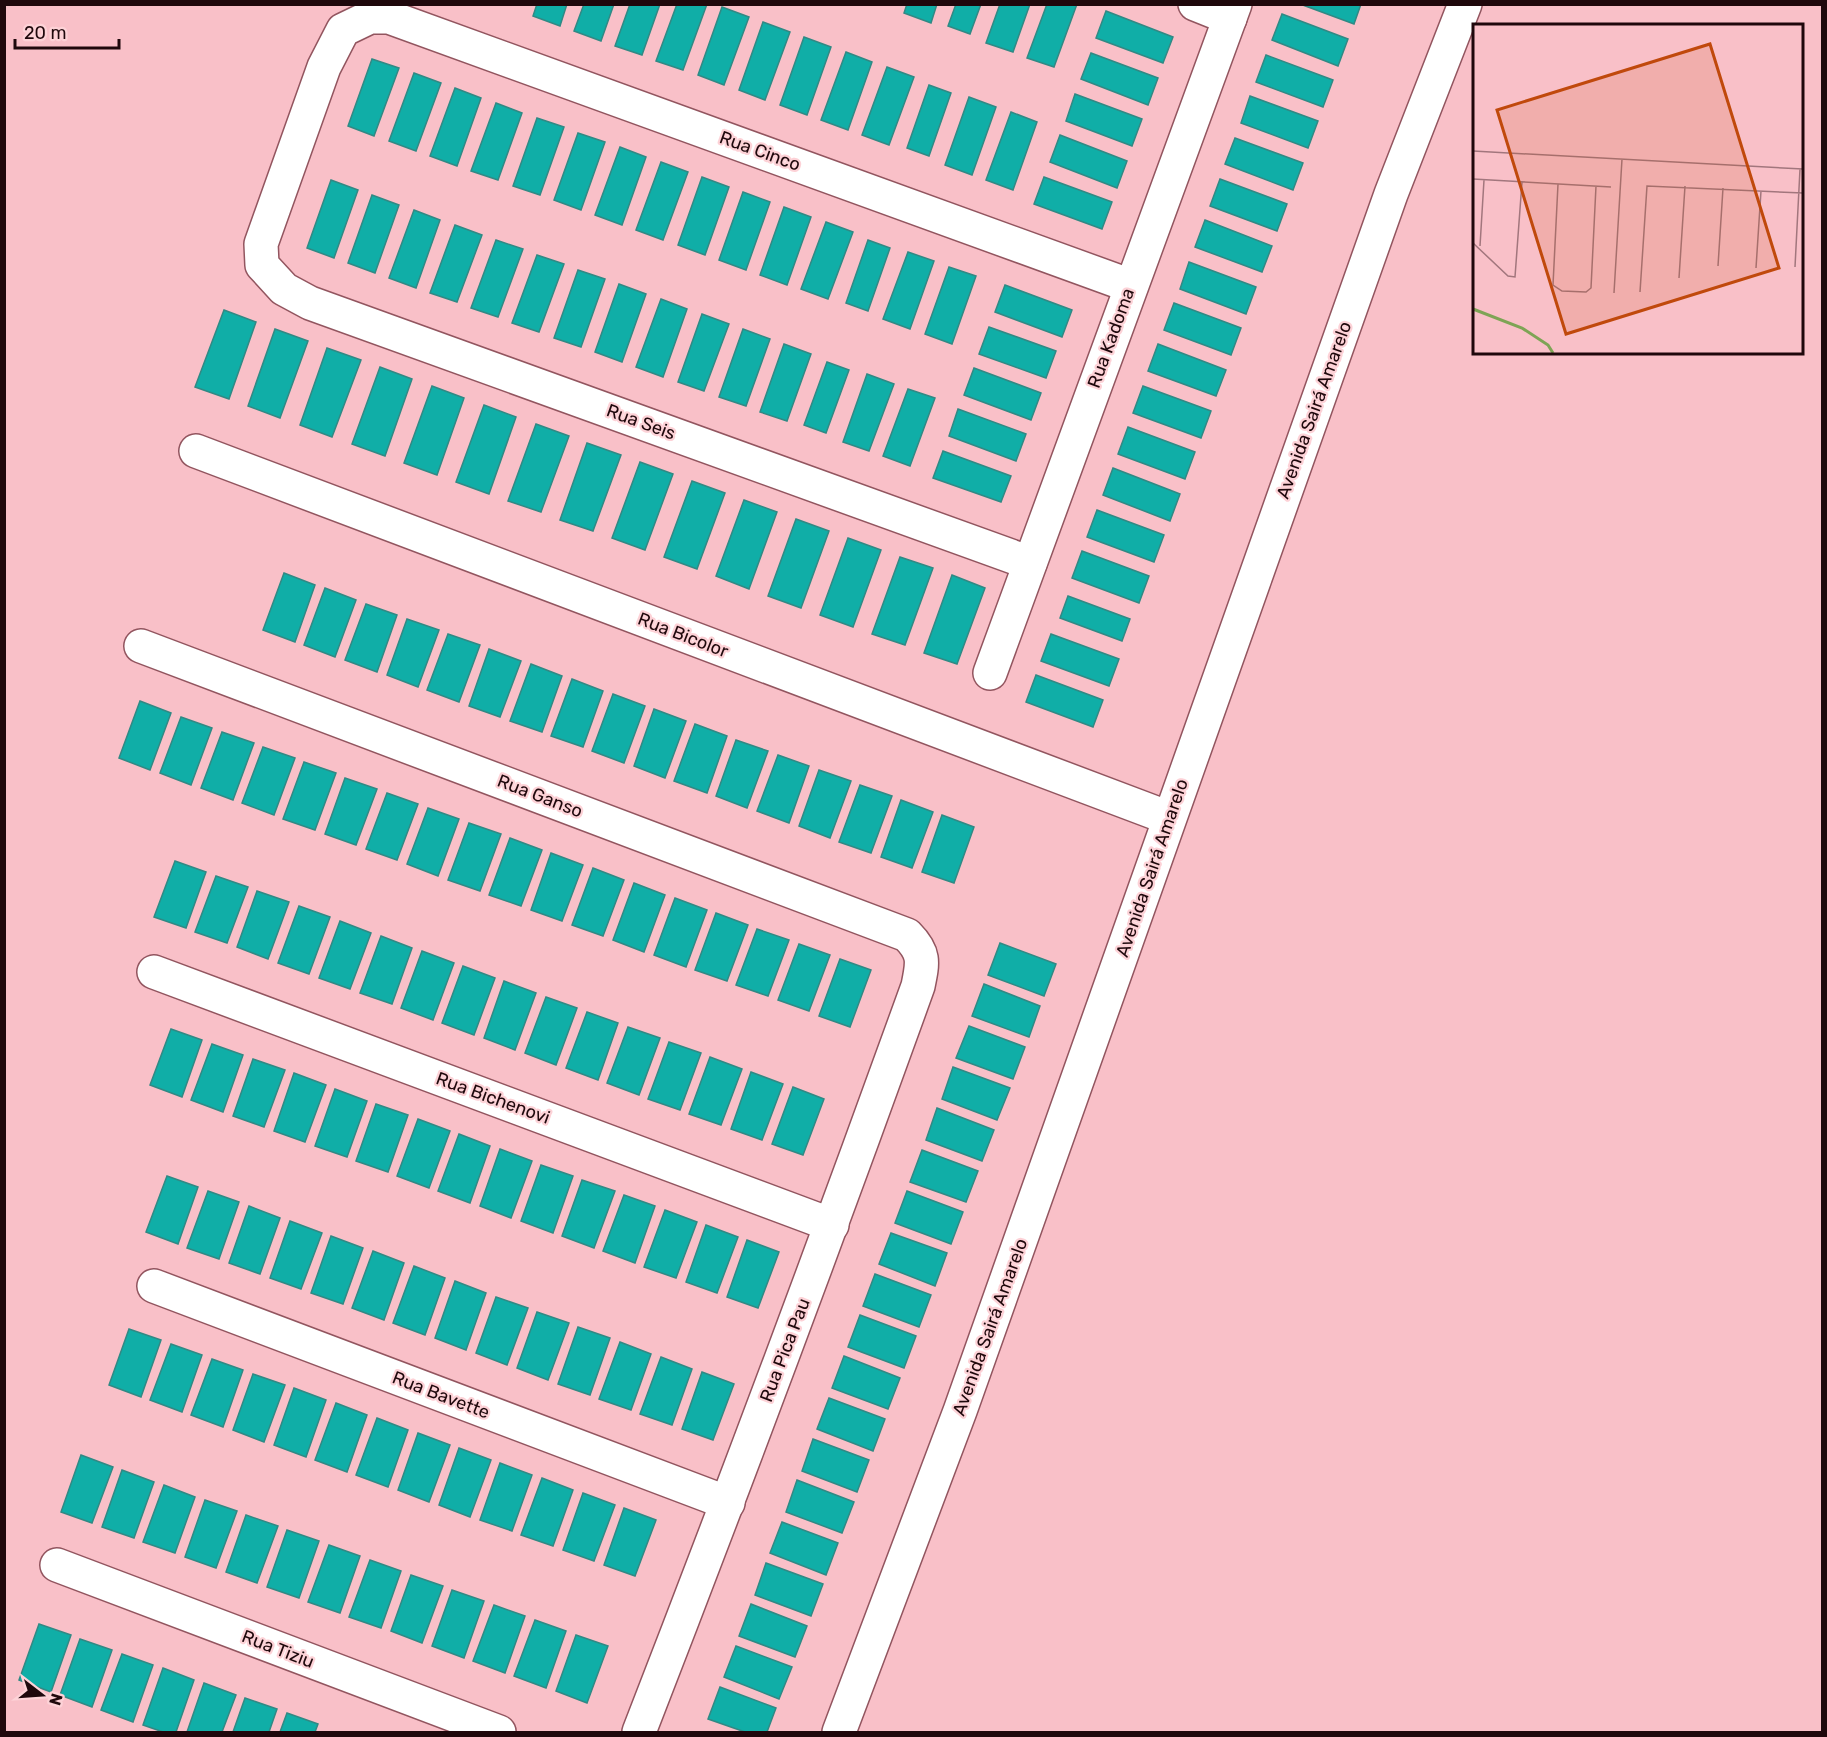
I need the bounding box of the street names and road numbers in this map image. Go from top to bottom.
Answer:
street label: Rua Cinco [717,126,803,176]
street label: Rua Kadoma [1083,285,1139,391]
street label: Avenida Sairá Amarelo [1272,318,1356,502]
street label: Rua Seis [604,399,678,445]
street label: Rua Bicolor [635,608,732,662]
street label: Rua Ganso [494,770,586,822]
street label: Avenida Sairá Amarelo [1111,776,1193,960]
street label: Rua Bichenovi [433,1067,553,1129]
street label: Avenida Sairá Amarelo [948,1235,1032,1419]
street label: Rua Pica Pau [755,1295,815,1405]
street label: Rua Bavette [389,1366,493,1424]
street label: Rua Tiziu [239,1625,317,1673]

